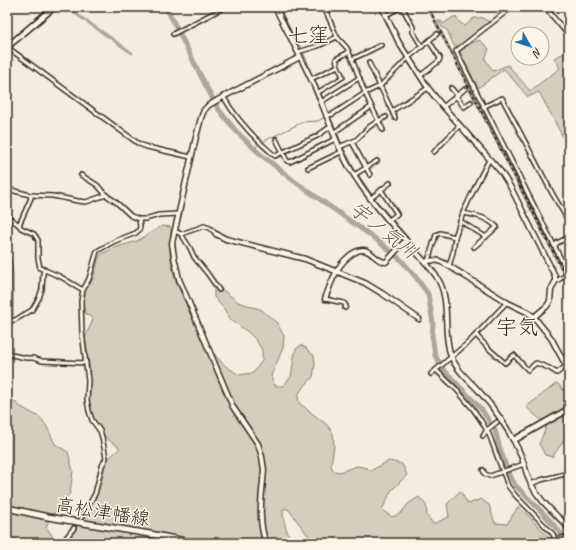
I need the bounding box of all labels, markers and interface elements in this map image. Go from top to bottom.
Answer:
district label: 七窪 [287,22,329,48]
north arrow [510,26,550,66]
text: N [529,45,545,61]
water label: 宇ノ気川 [344,196,423,265]
district label: 宇気 [496,314,538,340]
street label: 高松津幡線 [54,493,152,531]

